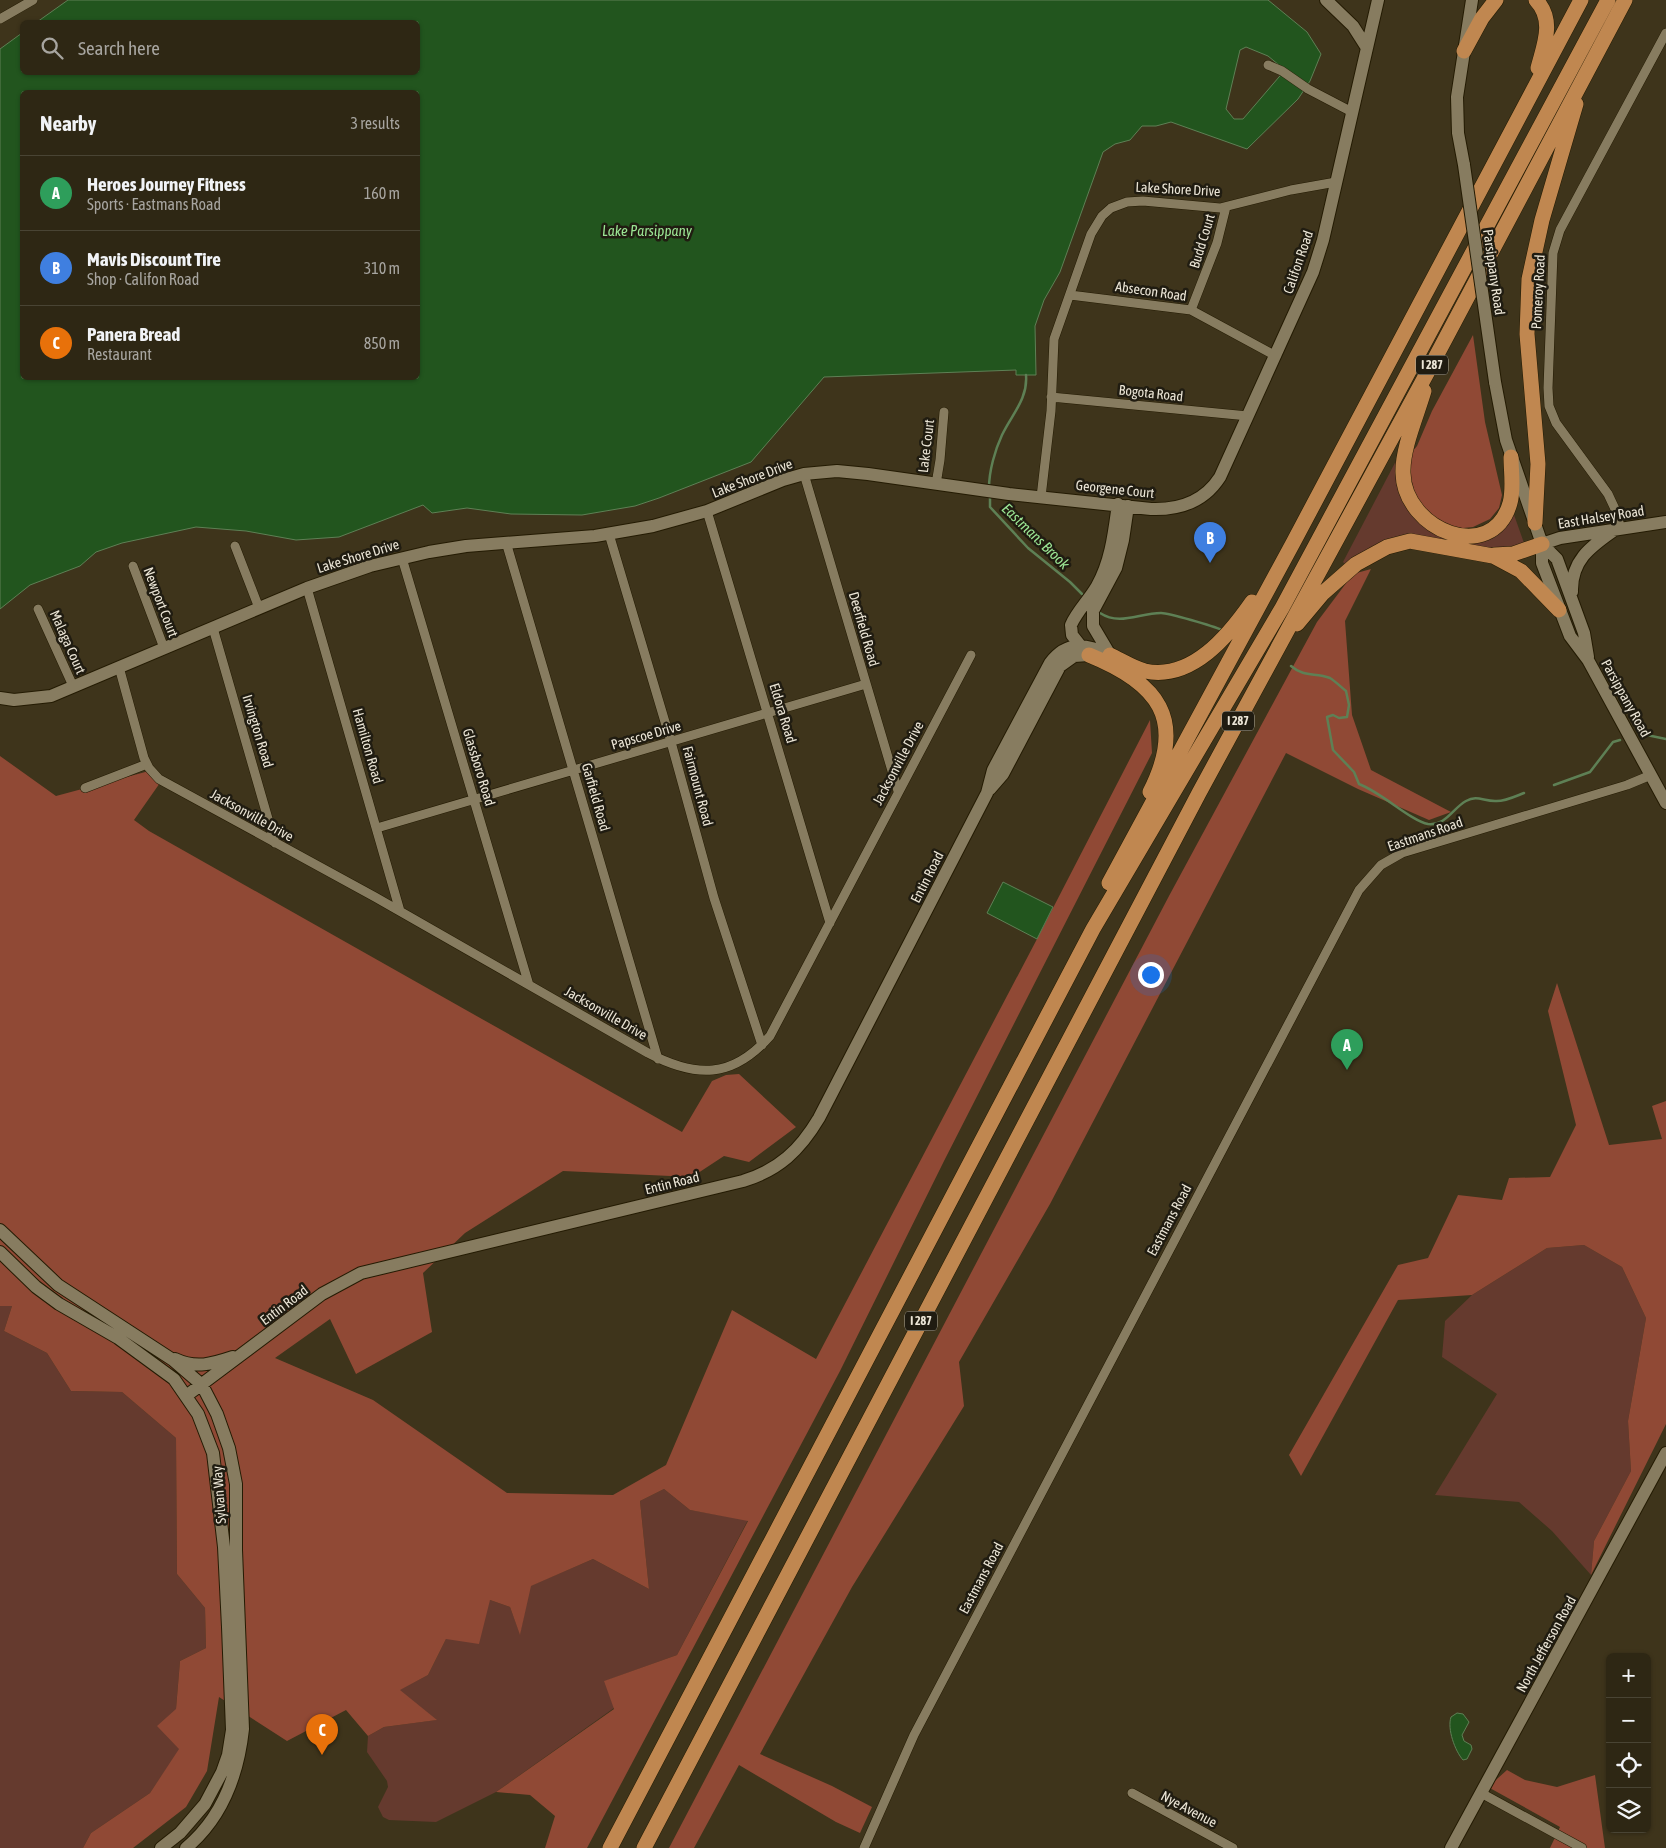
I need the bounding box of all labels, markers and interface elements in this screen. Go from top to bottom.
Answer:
search box [20,20,420,75]
icon: search [38,34,66,62]
text: Search here [78,37,160,59]
text: Nearby [40,111,96,135]
text: 3 results [350,114,400,132]
text: Heroes Journey Fitness [87,173,246,195]
street label: Lake Shore Drive [1135,179,1221,199]
text: A [52,184,60,202]
text: 160 m [364,184,400,202]
text: Sports · Eastmans Road [87,195,221,213]
street label: Budd Court [1186,212,1218,270]
water label: Lake Parsippany [602,222,693,239]
street label: Califon Road [1280,228,1316,296]
street label: Parsippany Road [1480,228,1508,316]
text: Mavis Discount Tire [87,248,221,270]
street label: Pomeroy Road [1528,254,1548,330]
text: B [52,259,60,277]
text: 310 m [364,259,400,277]
text: Shop · Califon Road [87,270,199,288]
street label: Absecon Road [1114,278,1188,304]
text: Panera Bread [87,323,180,345]
text: C [52,334,60,352]
text: 850 m [364,334,400,352]
text: Restaurant [87,345,152,363]
road number: I 287 [1416,356,1448,374]
street label: Bogota Road [1118,382,1184,404]
street label: Lake Court [915,418,937,474]
street label: Lake Shore Drive [709,455,795,501]
street label: Georgene Court [1075,477,1155,501]
water label: Eastmans Brook [999,500,1074,573]
street label: East Halsey Road [1557,502,1645,532]
pin: B [1194,522,1226,563]
street label: Lake Shore Drive [315,536,401,576]
street label: Newport Court [140,565,182,639]
street label: Deerfield Road [846,590,882,668]
street label: Malaga Court [47,608,89,676]
street label: Parsippany Road [1598,656,1654,740]
street label: Eldora Road [766,681,800,745]
street label: Irvington Road [239,693,277,769]
street label: Hamilton Road [350,707,386,785]
road number: I 287 [1222,711,1254,730]
street label: Papscoe Drive [609,717,683,753]
street label: Jacksonville Drive [869,718,927,808]
street label: Glassboro Road [460,726,498,808]
street label: Fairmount Road [680,744,716,828]
street label: Garfield Road [579,761,613,833]
street label: Jacksonville Drive [208,786,296,844]
street label: Eastmans Road [1385,814,1465,854]
street label: Entin Road [907,849,947,905]
your location [1138,962,1164,988]
street label: Jacksonville Drive [562,983,650,1043]
pin: A [1331,1029,1363,1070]
street label: Entin Road [643,1169,701,1197]
street label: Eastmans Road [1144,1182,1194,1258]
street label: Entin Road [257,1282,311,1328]
road number: I 287 [905,1312,937,1330]
street label: Sylvan Way [209,1465,229,1524]
street label: Eastmans Road [956,1540,1006,1616]
street label: North Jefferson Road [1513,1593,1579,1695]
map controls [1606,1653,1651,1833]
button: + [1606,1653,1651,1698]
button: − [1606,1698,1651,1743]
pin: C [306,1714,338,1755]
button: locate [1606,1743,1651,1788]
street label: Nye Avenue [1158,1788,1220,1830]
button: layers [1606,1788,1651,1833]

